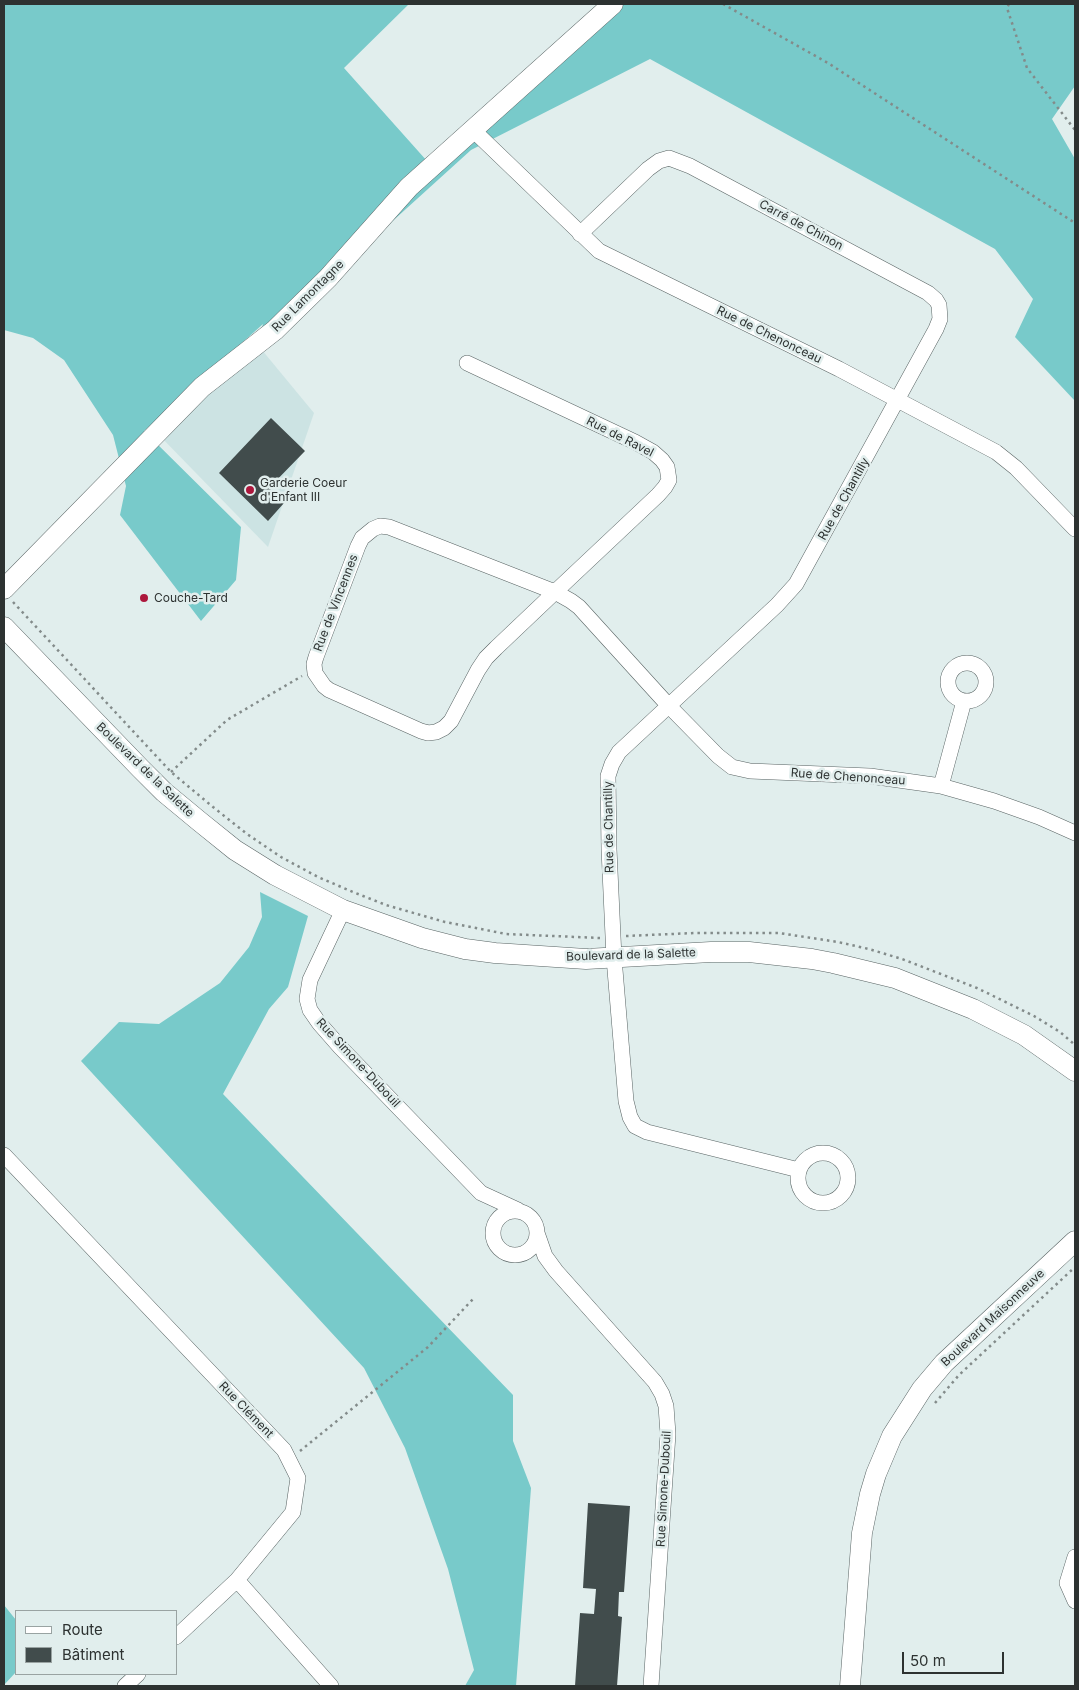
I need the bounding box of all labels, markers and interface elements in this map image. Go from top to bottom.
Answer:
street label: Carré de Chinon [757,197,845,253]
street label: Rue Lamontagne [269,257,347,335]
street label: Rue de Chenonceau [714,303,824,367]
street label: Rue de Ravel [584,414,656,460]
street label: Rue de Chantilly [815,455,873,543]
place label: Garderie Coeur d'Enfant III [260,476,347,504]
marker: Garderie Coeur d'Enfant III [244,484,256,496]
street label: Rue de Vincennes [311,553,361,653]
place label: Couche-Tard [154,591,228,605]
marker: Couche-Tard [138,592,150,604]
street label: Boulevard de la Salette [93,720,197,820]
street label: Rue de Chenonceau [790,766,906,788]
street label: Rue de Chantilly [601,781,617,873]
street label: Boulevard de la Salette [566,946,696,964]
street label: Rue Simone-Dubouil [313,1016,403,1110]
street label: Boulevard Maisonneuve [938,1266,1048,1370]
street label: Rue Clément [216,1379,276,1441]
street label: Rue Simone-Dubouil [654,1431,674,1547]
legend [15,1610,178,1675]
text: Route [62,1620,103,1639]
scale bar [904,1642,1006,1674]
text: Bâtiment [62,1645,124,1664]
text: 50 m [910,1651,946,1670]

